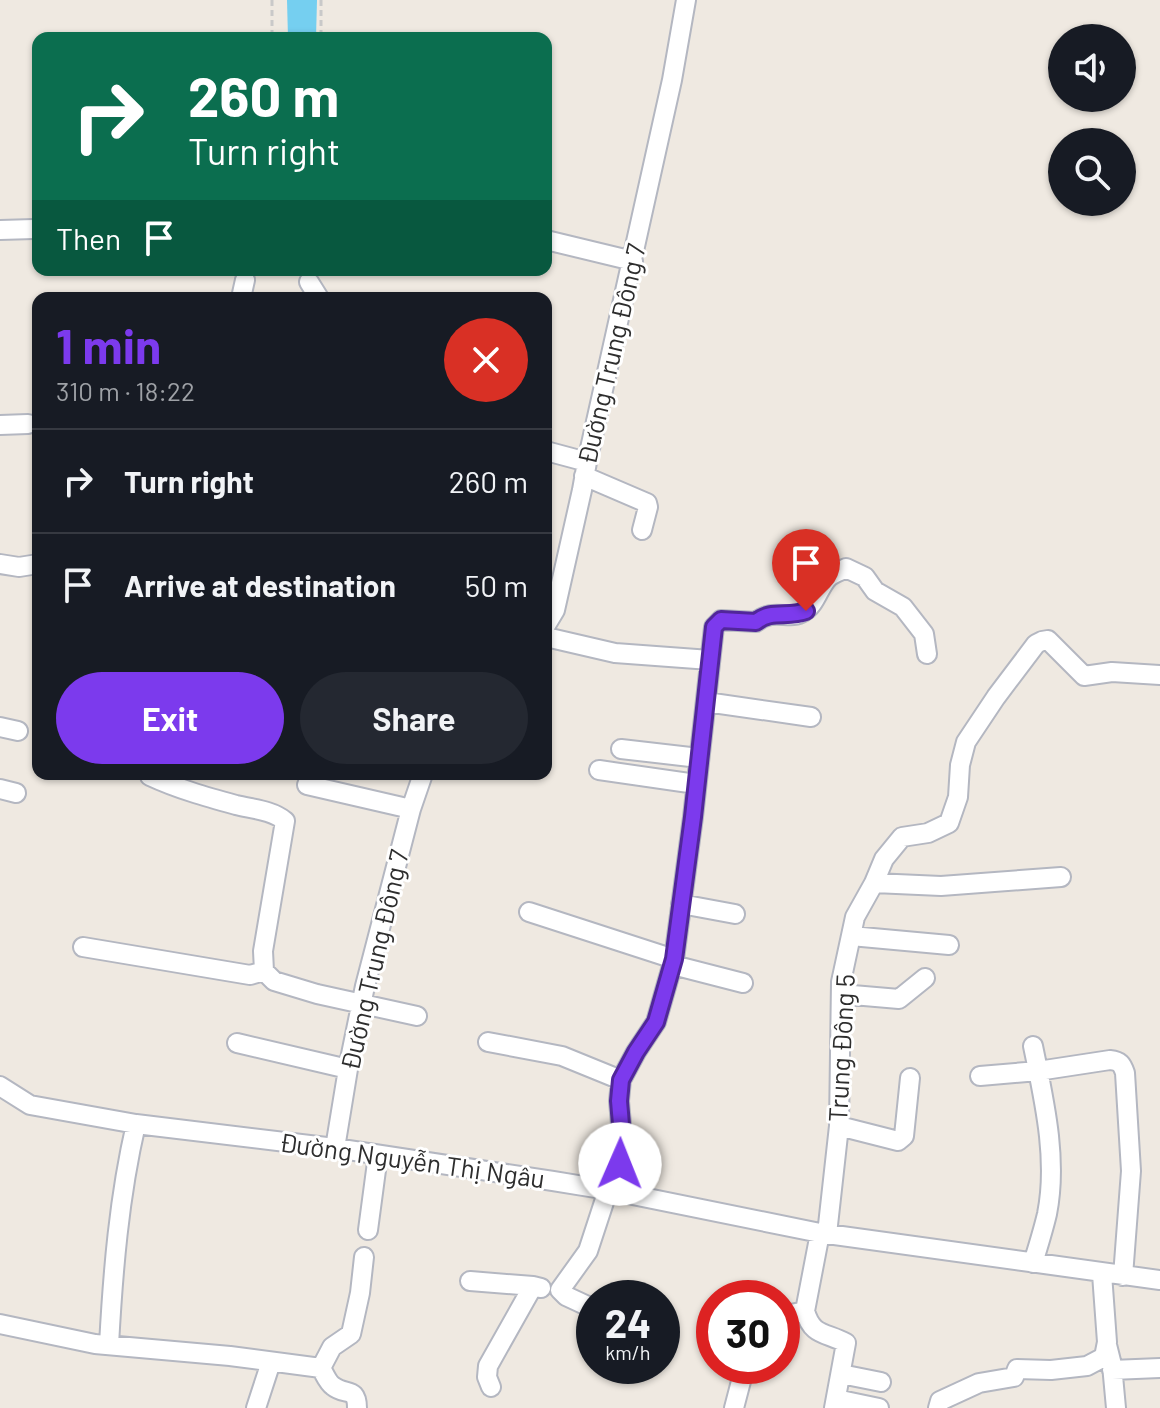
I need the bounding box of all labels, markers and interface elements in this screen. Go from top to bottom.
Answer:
map controls [1048,24,1136,216]
button: sound [1048,24,1136,112]
text: 260 m [188,61,339,128]
icon: right [56,64,160,168]
button: search [1048,128,1136,216]
text: Turn right [188,129,340,172]
icon: arrive [137,216,181,260]
text: Then [56,220,121,256]
street label: Đường Trung Đông 7 [570,240,651,467]
text: 1 min [56,316,161,374]
button: close [444,318,528,402]
text: 310 m · 18:22 [56,375,195,406]
icon: right [56,459,100,503]
text: Turn right [124,463,254,499]
text: 260 m [449,463,528,499]
pin [772,529,840,611]
icon: arrive [784,541,828,585]
icon: arrive [56,563,100,607]
text: Arrive at destination [124,567,396,603]
text: 50 m [465,567,528,603]
button: Exit [56,672,284,764]
button: Share [300,672,528,764]
street label: Đường Trung Đông 7 [333,846,414,1073]
street label: Trung Đông 5 [821,973,860,1123]
position arrow [578,1122,662,1206]
street label: Đường Nguyễn Thị Ngâu [277,1126,547,1194]
speed limit sign: 30 [696,1280,800,1384]
text: 24 [605,1298,651,1346]
text: km/h [605,1340,651,1364]

